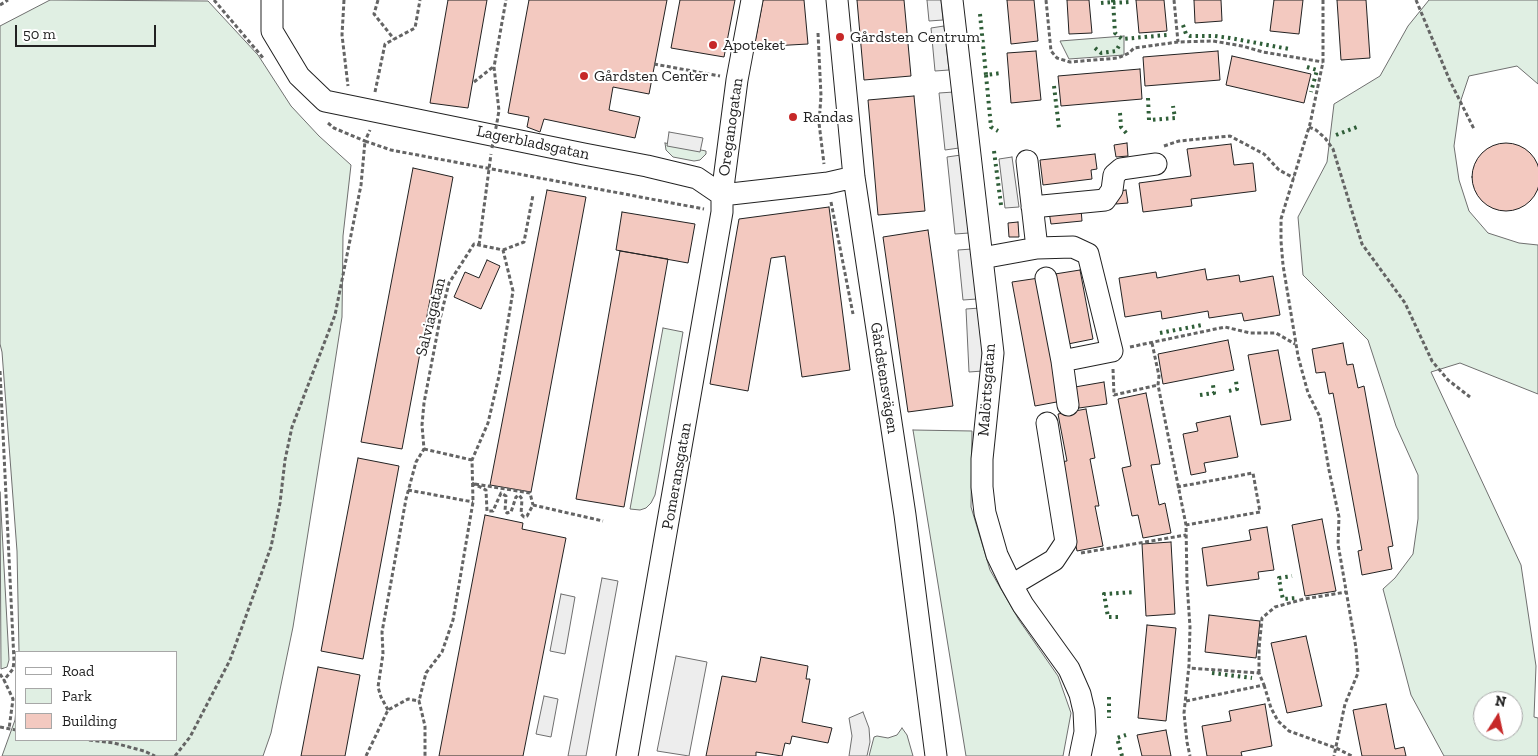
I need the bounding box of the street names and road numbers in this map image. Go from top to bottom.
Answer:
street label: Oreganogatan [715,77,747,177]
street label: Lagerbladsgatan [475,122,591,164]
street label: Salviagatan [412,276,450,358]
street label: Gårdstensvägen [866,321,902,435]
street label: Malörtsgatan [974,343,1000,437]
street label: Pomeransgatan [658,421,696,531]

